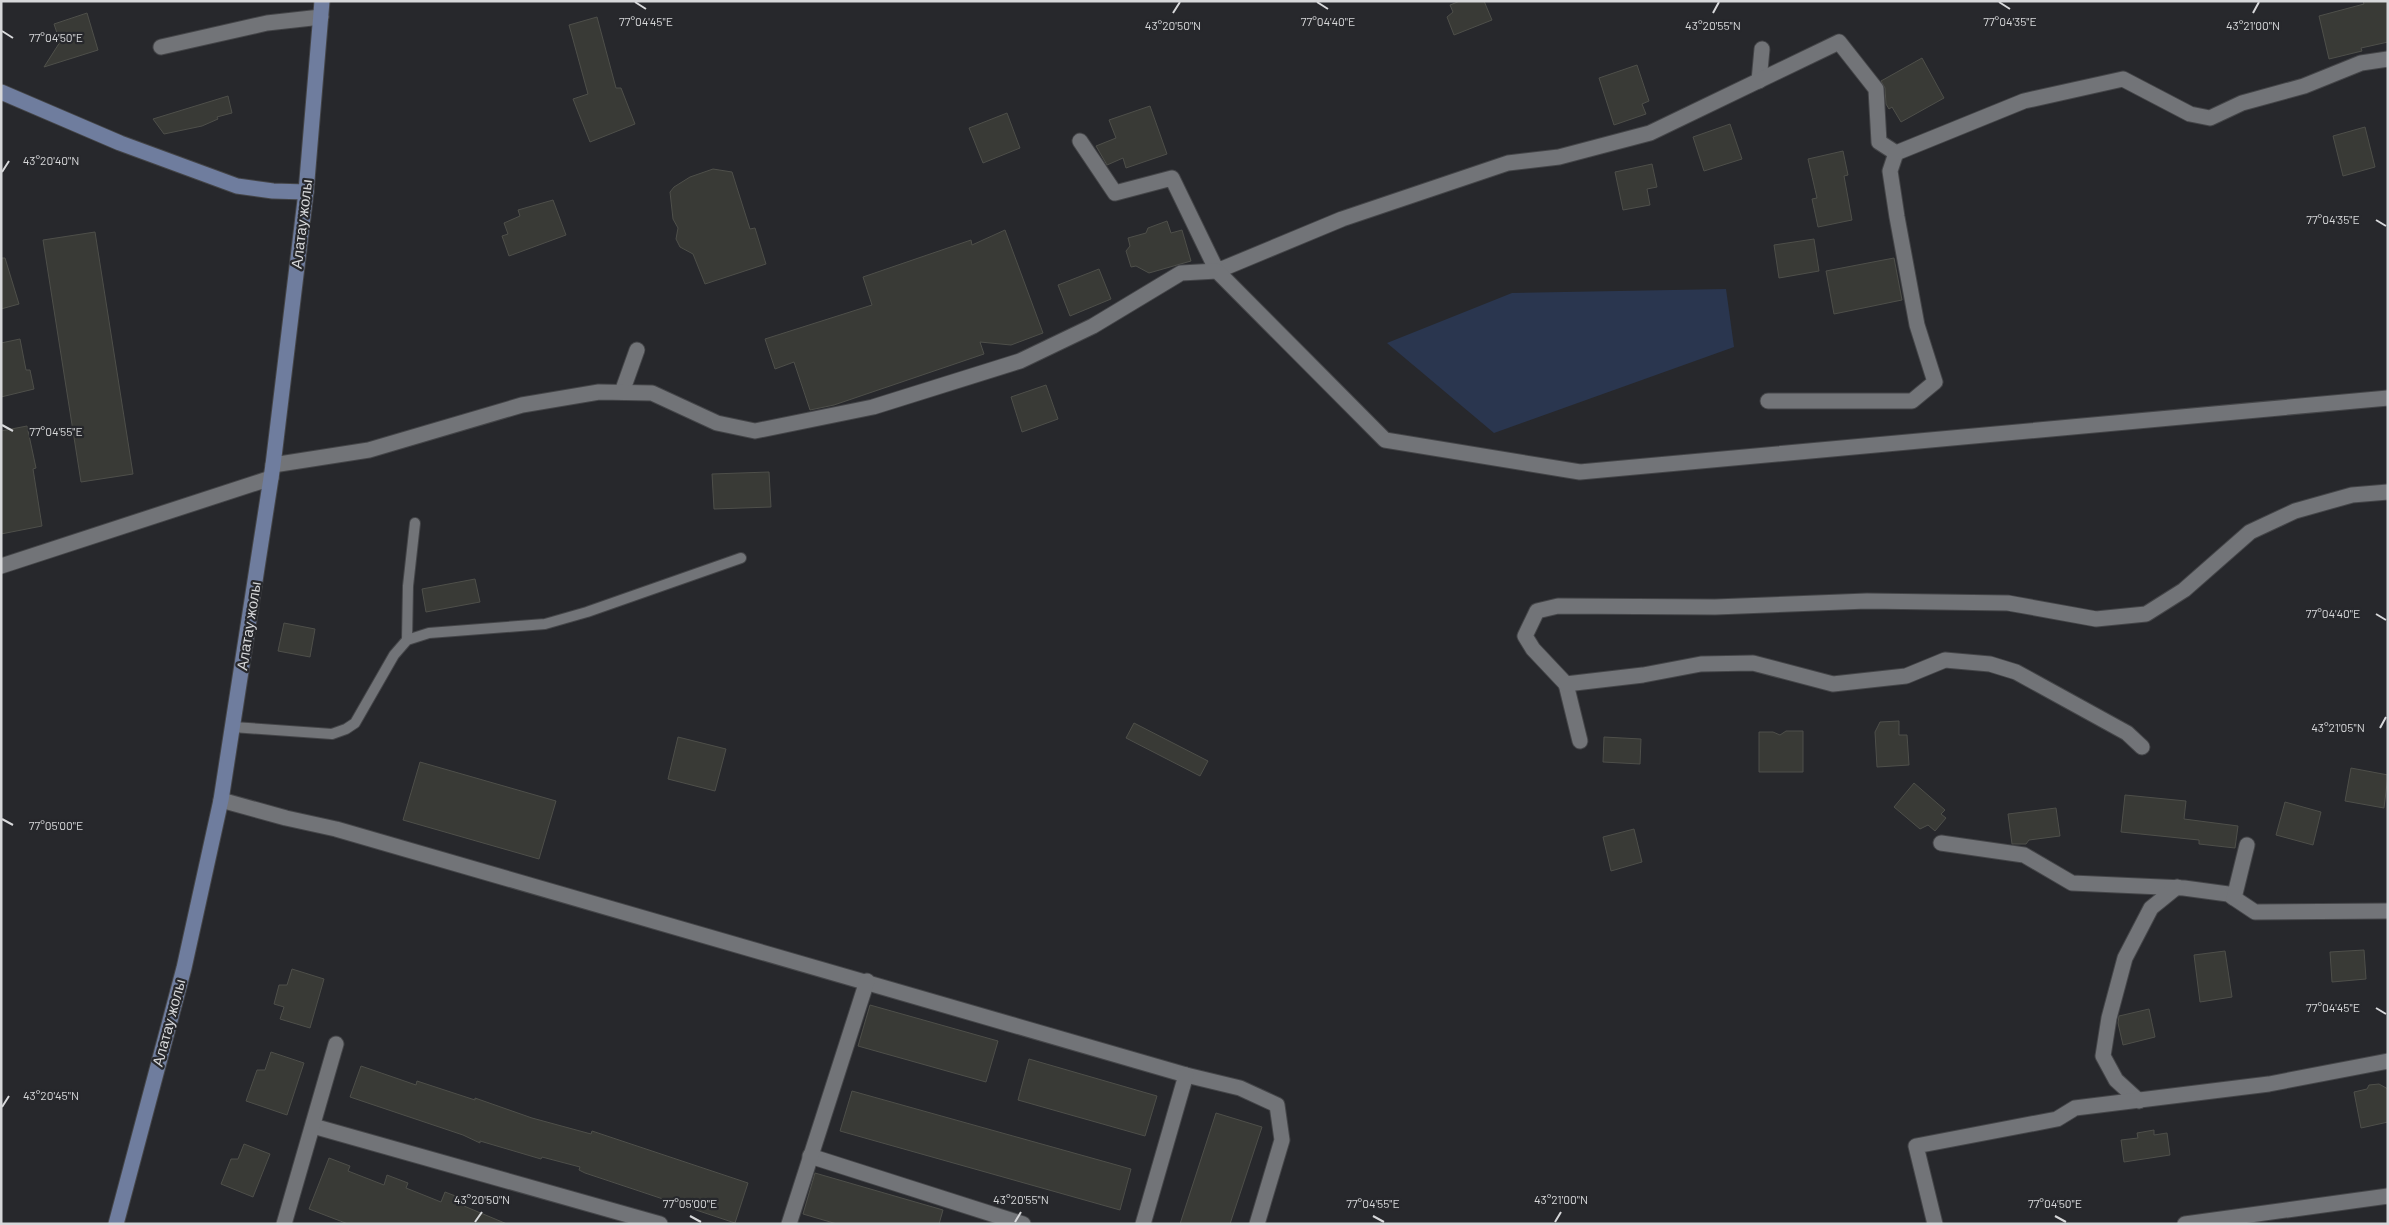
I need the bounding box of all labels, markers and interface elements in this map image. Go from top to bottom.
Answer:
text: 77°04'45"E [619,14,673,28]
text: 77°04'40"E [1301,14,1355,28]
text: 77°04'35"E [1983,14,2037,28]
text: 43°20'50"N [1145,18,1201,32]
text: 43°20'55"N [1685,18,1741,32]
text: 43°21'00"N [2226,18,2280,32]
text: 77°04'50"E [29,30,83,44]
text: 43°20'40"N [23,153,79,167]
street label: Алатау жолы [287,178,315,270]
text: 77°04'35"E [2306,212,2360,226]
text: 77°04'55"E [29,424,83,438]
street label: Алатау жолы [232,580,264,672]
text: 77°04'40"E [2306,606,2360,620]
text: 43°21'05"N [2311,720,2365,734]
text: 77°05'00"E [29,818,83,832]
street label: Алатау жолы [148,977,188,1068]
text: 77°04'45"E [2306,1000,2360,1014]
text: 43°20'45"N [23,1088,79,1102]
text: 43°20'50"N [454,1192,510,1206]
text: 43°20'55"N [993,1192,1049,1206]
text: 43°21'00"N [1534,1192,1588,1206]
text: 77°05'00"E [663,1196,717,1210]
text: 77°04'55"E [1346,1196,1400,1210]
text: 77°04'50"E [2028,1196,2082,1210]

